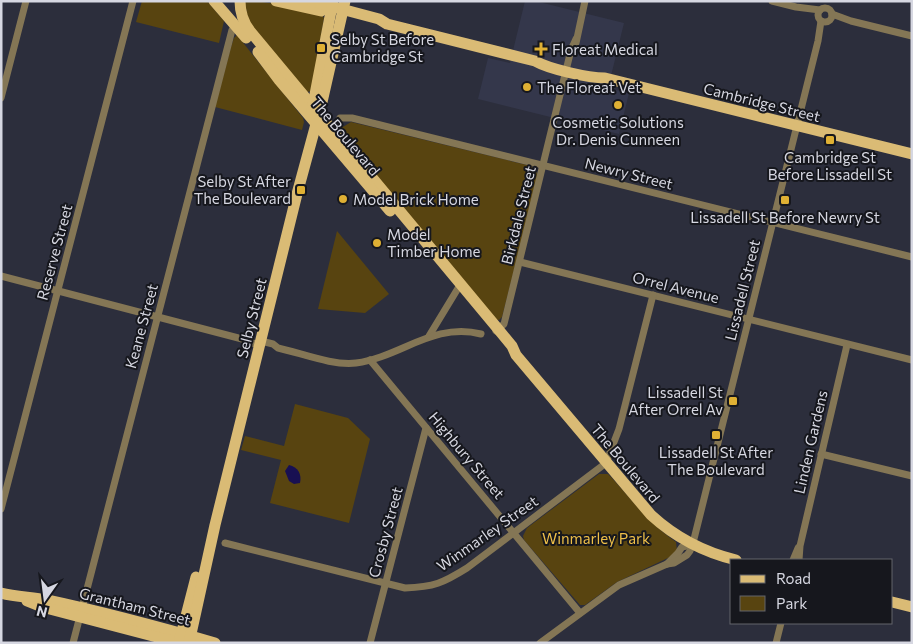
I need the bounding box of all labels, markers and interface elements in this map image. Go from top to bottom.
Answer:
place label: Selby St Before Cambridge St [331,30,434,65]
place label: Floreat Medical [552,40,658,58]
marker: Selby St Before Cambridge St [315,42,327,54]
marker: Floreat Medical [534,42,548,56]
place label: The Floreat Vet [537,78,641,96]
street label: Cambridge Street [702,79,822,125]
marker: The Floreat Vet [521,81,533,93]
street label: The Boulevard [308,93,384,179]
marker: Cosmetic Solutions Dr. Denis Cunneen [612,99,624,111]
place label: Cosmetic Solutions Dr. Denis Cunneen [552,113,684,148]
marker: Cambridge St Before Lissadell St [824,134,836,146]
place label: Cambridge St Before Lissadell St [768,148,892,183]
street label: Newry Street [583,153,675,193]
street label: Birkdale Street [497,164,539,266]
place label: Selby St After The Boulevard [194,172,291,207]
marker: Selby St After The Boulevard [295,184,307,196]
place label: Model Brick Home [353,190,479,208]
marker: Model Brick Home [337,193,349,205]
marker: Lissadell St Before Newry St [779,194,791,206]
street label: Reserve Street [33,202,75,302]
place label: Lissadell St Before Newry St [690,208,880,226]
place label: Model Timber Home [387,225,480,260]
marker: Model Timber Home [371,237,383,249]
street label: Lissadell Street [721,238,763,342]
street label: Orrel Avenue [631,268,721,306]
street label: Selby Street [232,276,270,360]
street label: Keane Street [121,282,161,370]
place label: Lissadell St After Orrel Av [628,383,723,418]
street label: Linden Gardens [789,388,831,495]
marker: Lissadell St After Orrel Av [727,395,739,407]
street label: Highbury Street [425,408,509,502]
street label: The Boulevard [588,420,664,506]
marker: Lissadell St After The Boulevard [710,429,722,441]
place label: Lissadell St After The Boulevard [659,443,773,478]
street label: Crosby Street [364,485,406,579]
street label: Winmarley Street [433,491,541,575]
park label: Winmarley Park [542,529,650,547]
legend [730,559,893,624]
text: Road [776,569,811,587]
north arrow [20,574,70,624]
street label: Grantham Street [77,583,193,629]
text: Park [776,594,807,612]
text: N [35,603,49,622]

